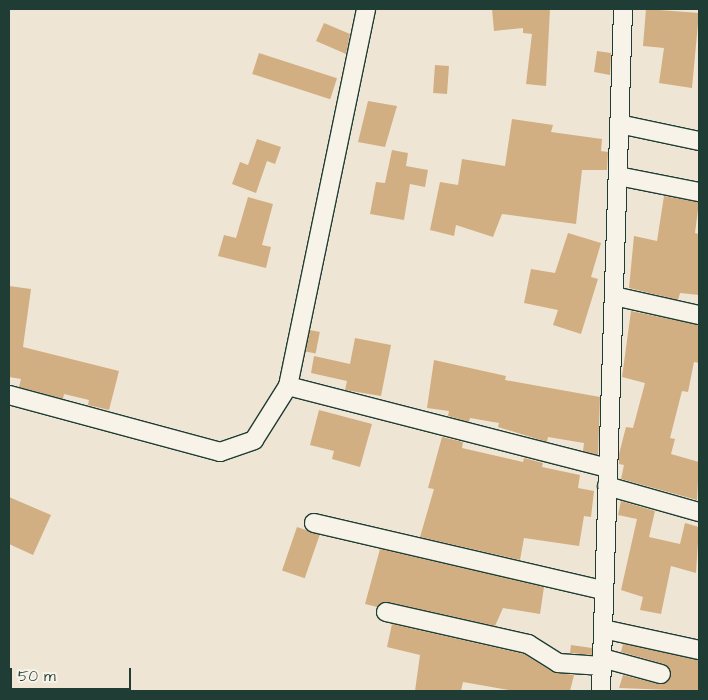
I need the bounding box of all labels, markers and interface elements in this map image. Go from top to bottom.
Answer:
scale bar [12,658,134,690]
text: 50 m [18,666,56,687]

